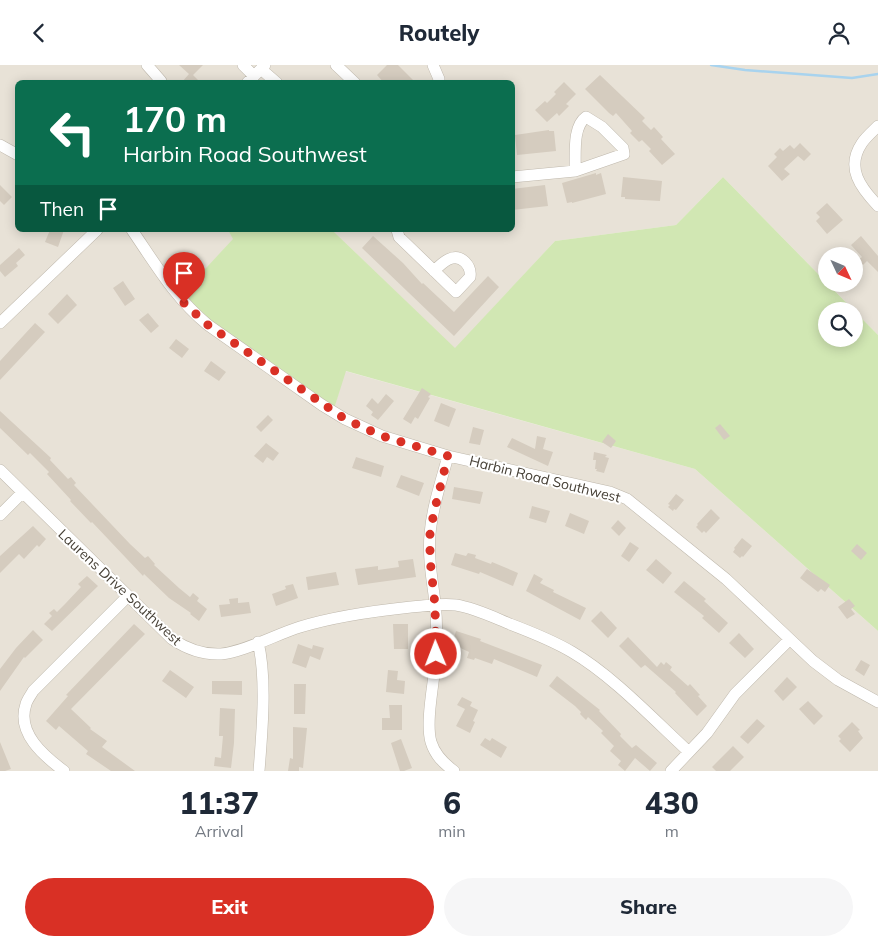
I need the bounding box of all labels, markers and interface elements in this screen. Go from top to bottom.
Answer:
icon: back [25,19,53,47]
text: Routely [399,19,479,47]
icon: person [825,19,853,47]
text: 170 m [123,97,227,141]
icon: left [40,100,105,165]
text: Harbin Road Southwest [123,140,367,168]
icon: arrive [94,195,122,223]
text: Then [40,197,84,221]
north arrow [818,247,862,293]
map controls [818,247,863,347]
pin [163,252,205,303]
icon: arrive [170,259,198,287]
button: search [818,302,863,347]
street label: Harbin Road Southwest [468,452,622,507]
street label: Laurens Drive Southwest [55,525,186,649]
position arrow [409,627,461,679]
text: 11:37 [179,784,259,822]
text: 6 [443,784,461,822]
text: 430 [645,784,699,822]
text: Arrival [195,821,244,841]
text: min [438,821,466,841]
text: m [665,821,679,841]
button: Exit [25,878,434,936]
button: Share [444,878,853,936]

